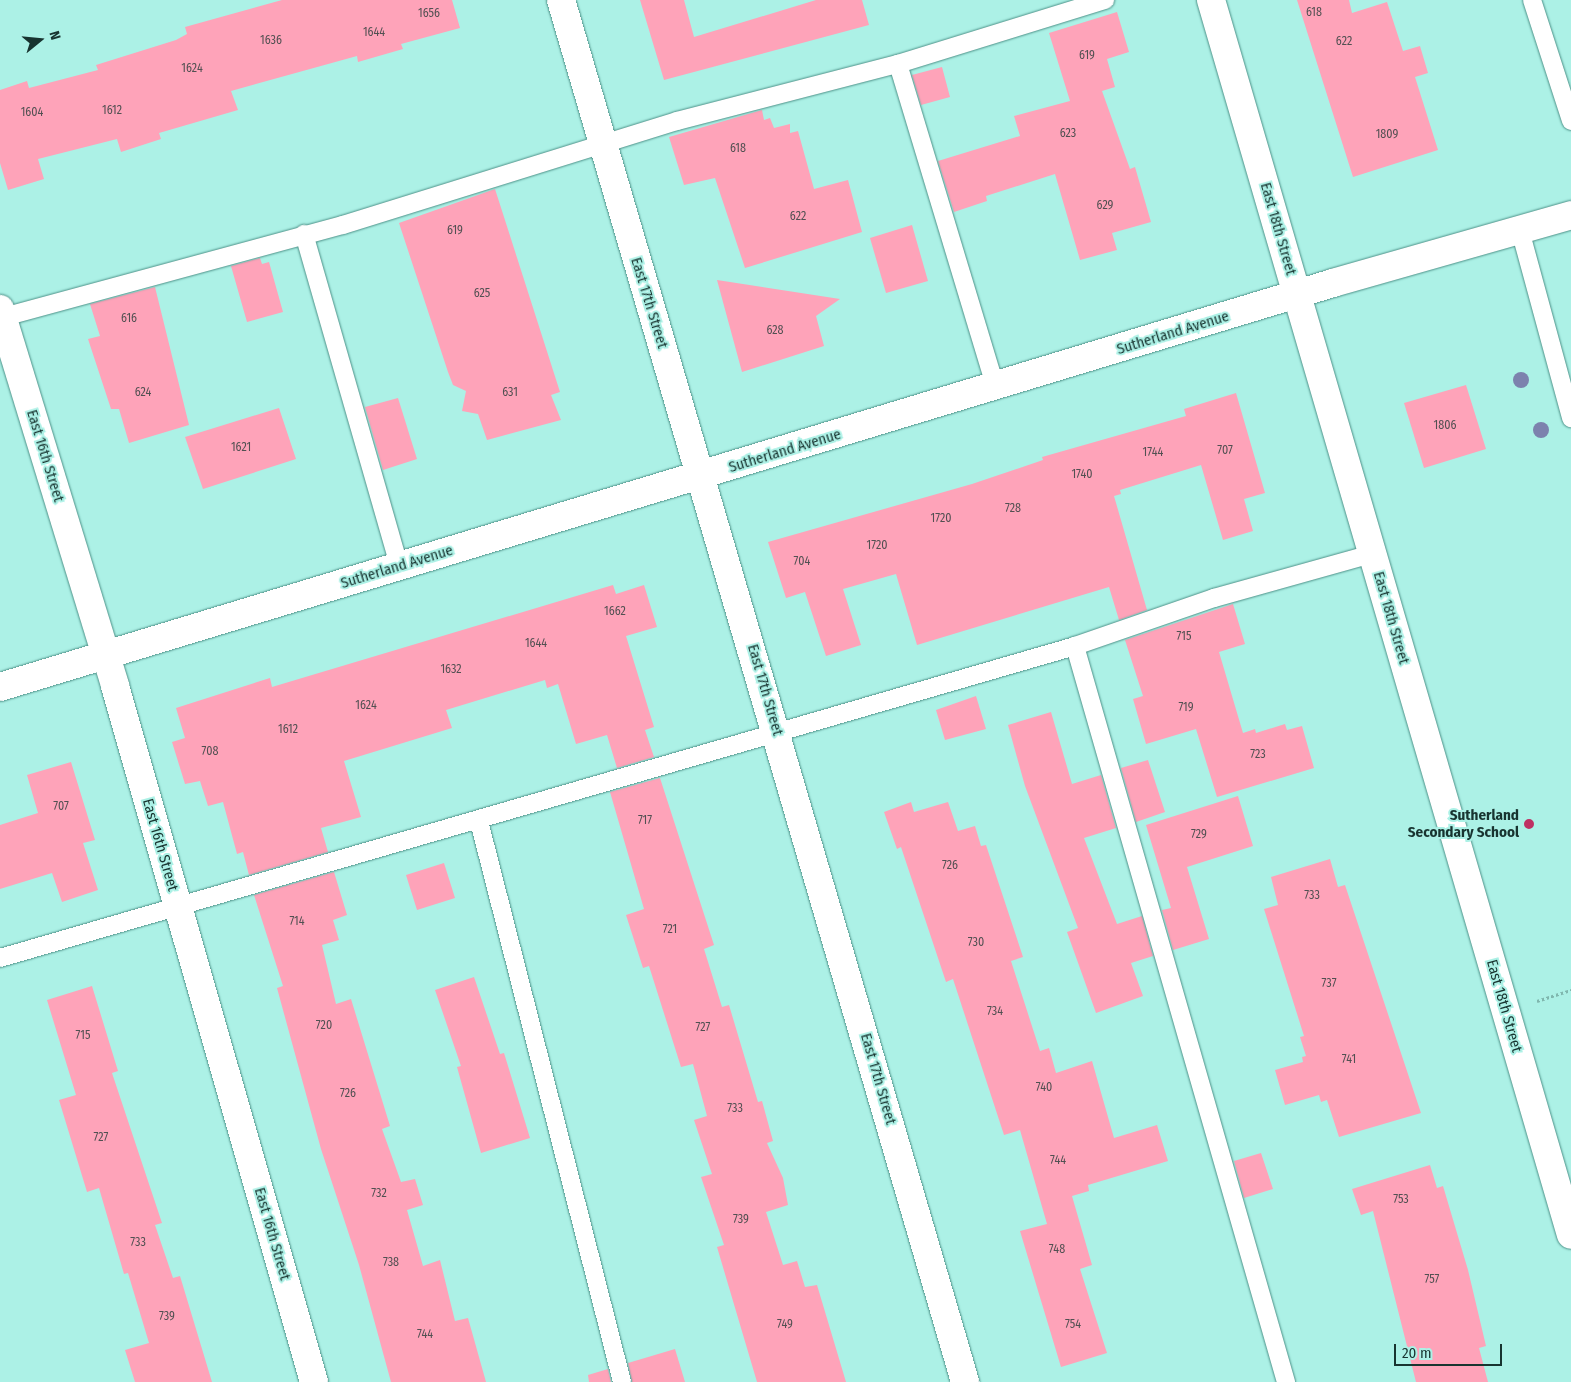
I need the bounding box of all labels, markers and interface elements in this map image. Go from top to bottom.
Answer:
house number: 618 [1306,6,1322,20]
house number: 1656 [418,7,440,21]
north arrow [15,15,65,65]
house number: 1644 [363,26,385,40]
text: N [45,29,64,42]
house number: 1636 [260,34,282,48]
house number: 622 [1336,35,1352,49]
house number: 619 [1079,49,1095,63]
house number: 1624 [181,62,203,76]
house number: 1612 [102,104,122,118]
house number: 1604 [21,106,43,120]
house number: 623 [1060,127,1076,141]
house number: 1809 [1376,128,1398,142]
house number: 618 [730,142,746,156]
street label: East 18th Street [1256,181,1300,277]
house number: 629 [1097,199,1113,213]
house number: 622 [790,210,806,224]
house number: 619 [447,224,463,238]
street label: East 17th Street [627,255,671,351]
house number: 625 [474,287,490,301]
street label: Sutherland Avenue [1115,307,1231,359]
house number: 616 [121,312,137,326]
house number: 628 [766,324,784,338]
house number: 624 [135,386,151,400]
house number: 631 [502,386,518,400]
street label: East 16th Street [22,408,68,504]
house number: 1806 [1434,419,1456,433]
street label: Sutherland Avenue [727,425,843,477]
house number: 1621 [231,441,251,455]
house number: 707 [1217,444,1233,458]
house number: 1744 [1143,446,1163,460]
house number: 1740 [1071,468,1093,482]
house number: 728 [1005,502,1021,516]
house number: 1720 [931,512,951,526]
house number: 1720 [867,539,887,553]
street label: Sutherland Avenue [339,541,455,593]
house number: 704 [794,555,810,569]
street label: East 18th Street [1369,570,1413,666]
house number: 1662 [604,605,626,619]
house number: 715 [1177,630,1191,644]
house number: 1644 [525,637,547,651]
street label: East 17th Street [743,642,787,738]
house number: 1632 [440,663,462,677]
house number: 1624 [355,699,377,713]
house number: 719 [1178,701,1194,715]
house number: 1612 [278,723,298,737]
house number: 708 [202,745,218,759]
house number: 723 [1250,748,1266,762]
street label: East 16th Street [138,797,182,893]
house number: 707 [53,800,69,814]
place label: Sutherland Secondary School [1408,806,1519,841]
house number: 717 [638,814,652,828]
marker: Sutherland Secondary School [1523,818,1535,830]
house number: 729 [1191,828,1207,842]
house number: 726 [942,859,958,873]
house number: 733 [1304,889,1320,903]
house number: 714 [289,915,305,929]
house number: 721 [663,923,677,937]
house number: 730 [968,936,984,950]
street label: East 18th Street [1482,958,1526,1054]
house number: 737 [1322,977,1336,991]
house number: 734 [987,1005,1003,1019]
house number: 720 [316,1019,332,1033]
house number: 727 [696,1021,710,1035]
house number: 715 [76,1029,90,1043]
street label: East 17th Street [856,1031,900,1127]
house number: 741 [1342,1053,1356,1067]
house number: 740 [1036,1081,1052,1095]
house number: 726 [340,1087,356,1101]
house number: 733 [727,1102,743,1116]
house number: 727 [94,1131,108,1145]
house number: 744 [1050,1154,1066,1168]
street label: East 16th Street [250,1186,294,1282]
house number: 732 [371,1187,387,1201]
house number: 753 [1393,1193,1409,1207]
house number: 739 [733,1213,749,1227]
house number: 733 [130,1236,146,1250]
house number: 748 [1049,1243,1065,1257]
house number: 738 [383,1256,399,1270]
house number: 757 [1425,1273,1439,1287]
house number: 739 [159,1310,175,1324]
house number: 749 [777,1318,793,1332]
house number: 754 [1065,1318,1081,1332]
house number: 744 [417,1328,433,1342]
scale bar [1396,1334,1504,1366]
text: 20 m [1402,1344,1432,1362]

